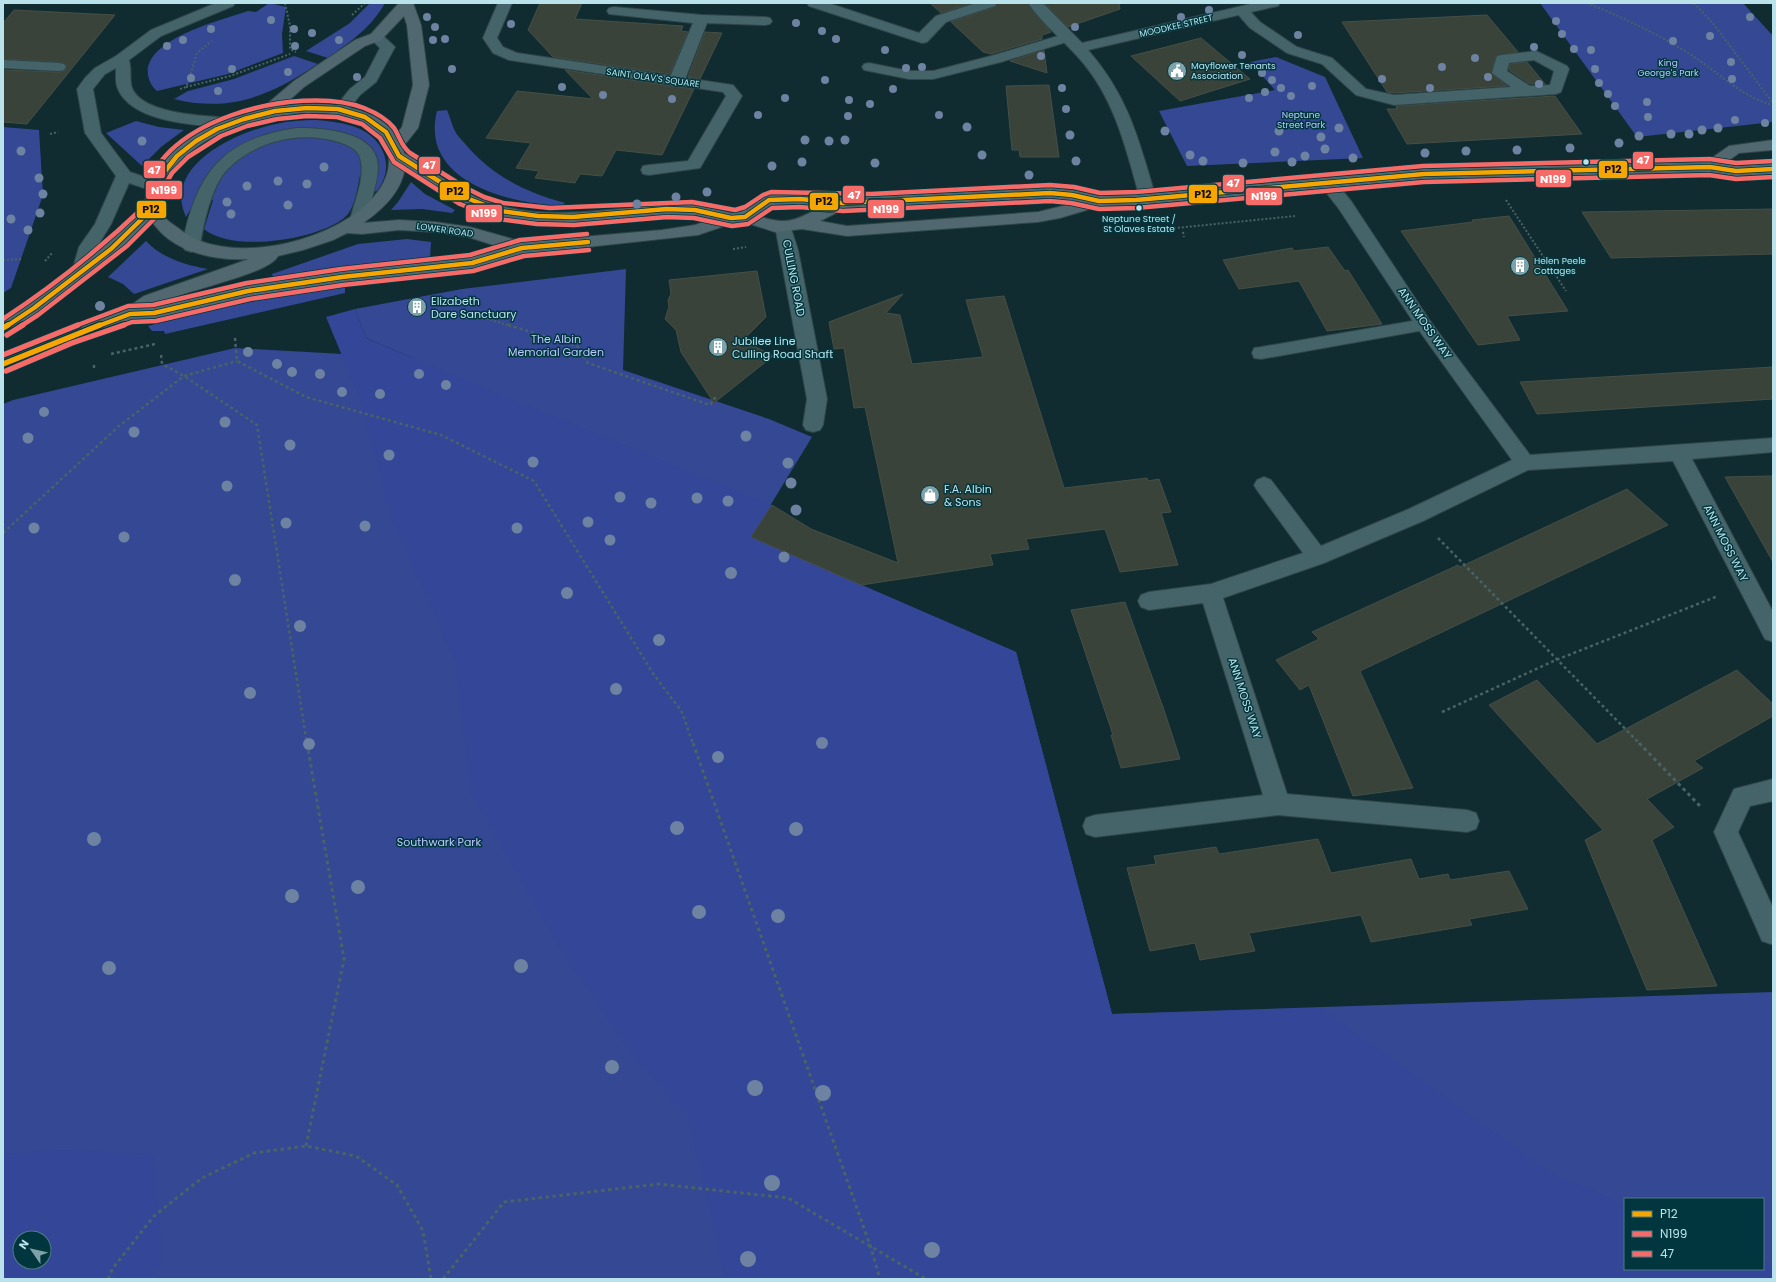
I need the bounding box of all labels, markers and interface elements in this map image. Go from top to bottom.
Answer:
street label: MOODKEE STREET [1138,12,1214,40]
park label: King George's Park [1637,57,1699,79]
public building icon: Mayflower Tenants Association [1166,60,1188,82]
place label: Mayflower Tenants Association [1191,60,1276,82]
street label: SAINT OLAV'S SQUARE [606,66,701,91]
park label: Neptune Street Park [1277,109,1325,131]
line badge: 47 [1632,151,1654,170]
text: 47 [1636,152,1650,168]
line badge: 47 [418,156,441,175]
text: 47 [422,157,436,173]
unlabelled marker [1581,157,1591,167]
line badge: 47 [143,160,166,179]
line badge: P12 [1598,160,1628,179]
text: P12 [1604,161,1622,177]
text: 47 [147,162,161,178]
line badge: N199 [1535,169,1572,188]
text: N199 [1540,171,1566,187]
line badge: 47 [1222,174,1245,193]
text: 47 [1226,175,1240,191]
line badge: N199 [145,180,183,200]
line badge: P12 [439,181,470,201]
text: N199 [151,182,177,198]
text: P12 [446,183,464,199]
line badge: P12 [1188,184,1218,204]
line badge: 47 [842,185,865,204]
text: P12 [1194,186,1212,202]
text: 47 [847,187,861,203]
line badge: N199 [1245,187,1283,206]
text: N199 [1251,188,1277,204]
line badge: P12 [809,192,839,211]
text: P12 [815,193,833,209]
line badge: N199 [867,199,905,219]
line badge: P12 [136,200,167,219]
text: P12 [142,201,160,217]
text: N199 [873,201,899,217]
marker: Neptune Street / St Olaves Estate [1134,203,1144,213]
line badge: N199 [465,204,503,223]
text: N199 [471,205,497,221]
place label: Neptune Street / St Olaves Estate [1102,213,1176,235]
street label: LOWER ROAD [416,220,474,240]
street label: CULLING ROAD [779,238,809,318]
building icon: Helen Peele Cottages [1509,255,1531,277]
place label: Helen Peele Cottages [1534,255,1586,277]
street label: ANN MOSS WAY [1394,284,1456,363]
place label: Elizabeth Dare Sanctuary [431,293,517,322]
building icon: Elizabeth Dare Sanctuary [406,296,428,318]
park label: The Albin Memorial Garden [508,331,604,360]
place label: Jubilee Line Culling Road Shaft [732,333,833,362]
building icon: Jubilee Line Culling Road Shaft [707,336,729,358]
place label: F.A. Albin & Sons [944,481,992,510]
shop icon: F.A. Albin & Sons [919,484,941,506]
street label: ANN MOSS WAY [1700,502,1753,585]
street label: ANN MOSS WAY [1224,655,1266,741]
park label: Southwark Park [397,834,481,850]
legend [1624,1198,1764,1270]
text: P12 [1660,1205,1678,1222]
text: N199 [1660,1225,1687,1242]
north arrow [12,1230,52,1270]
text: N [15,1237,33,1252]
text: 47 [1660,1245,1675,1262]

